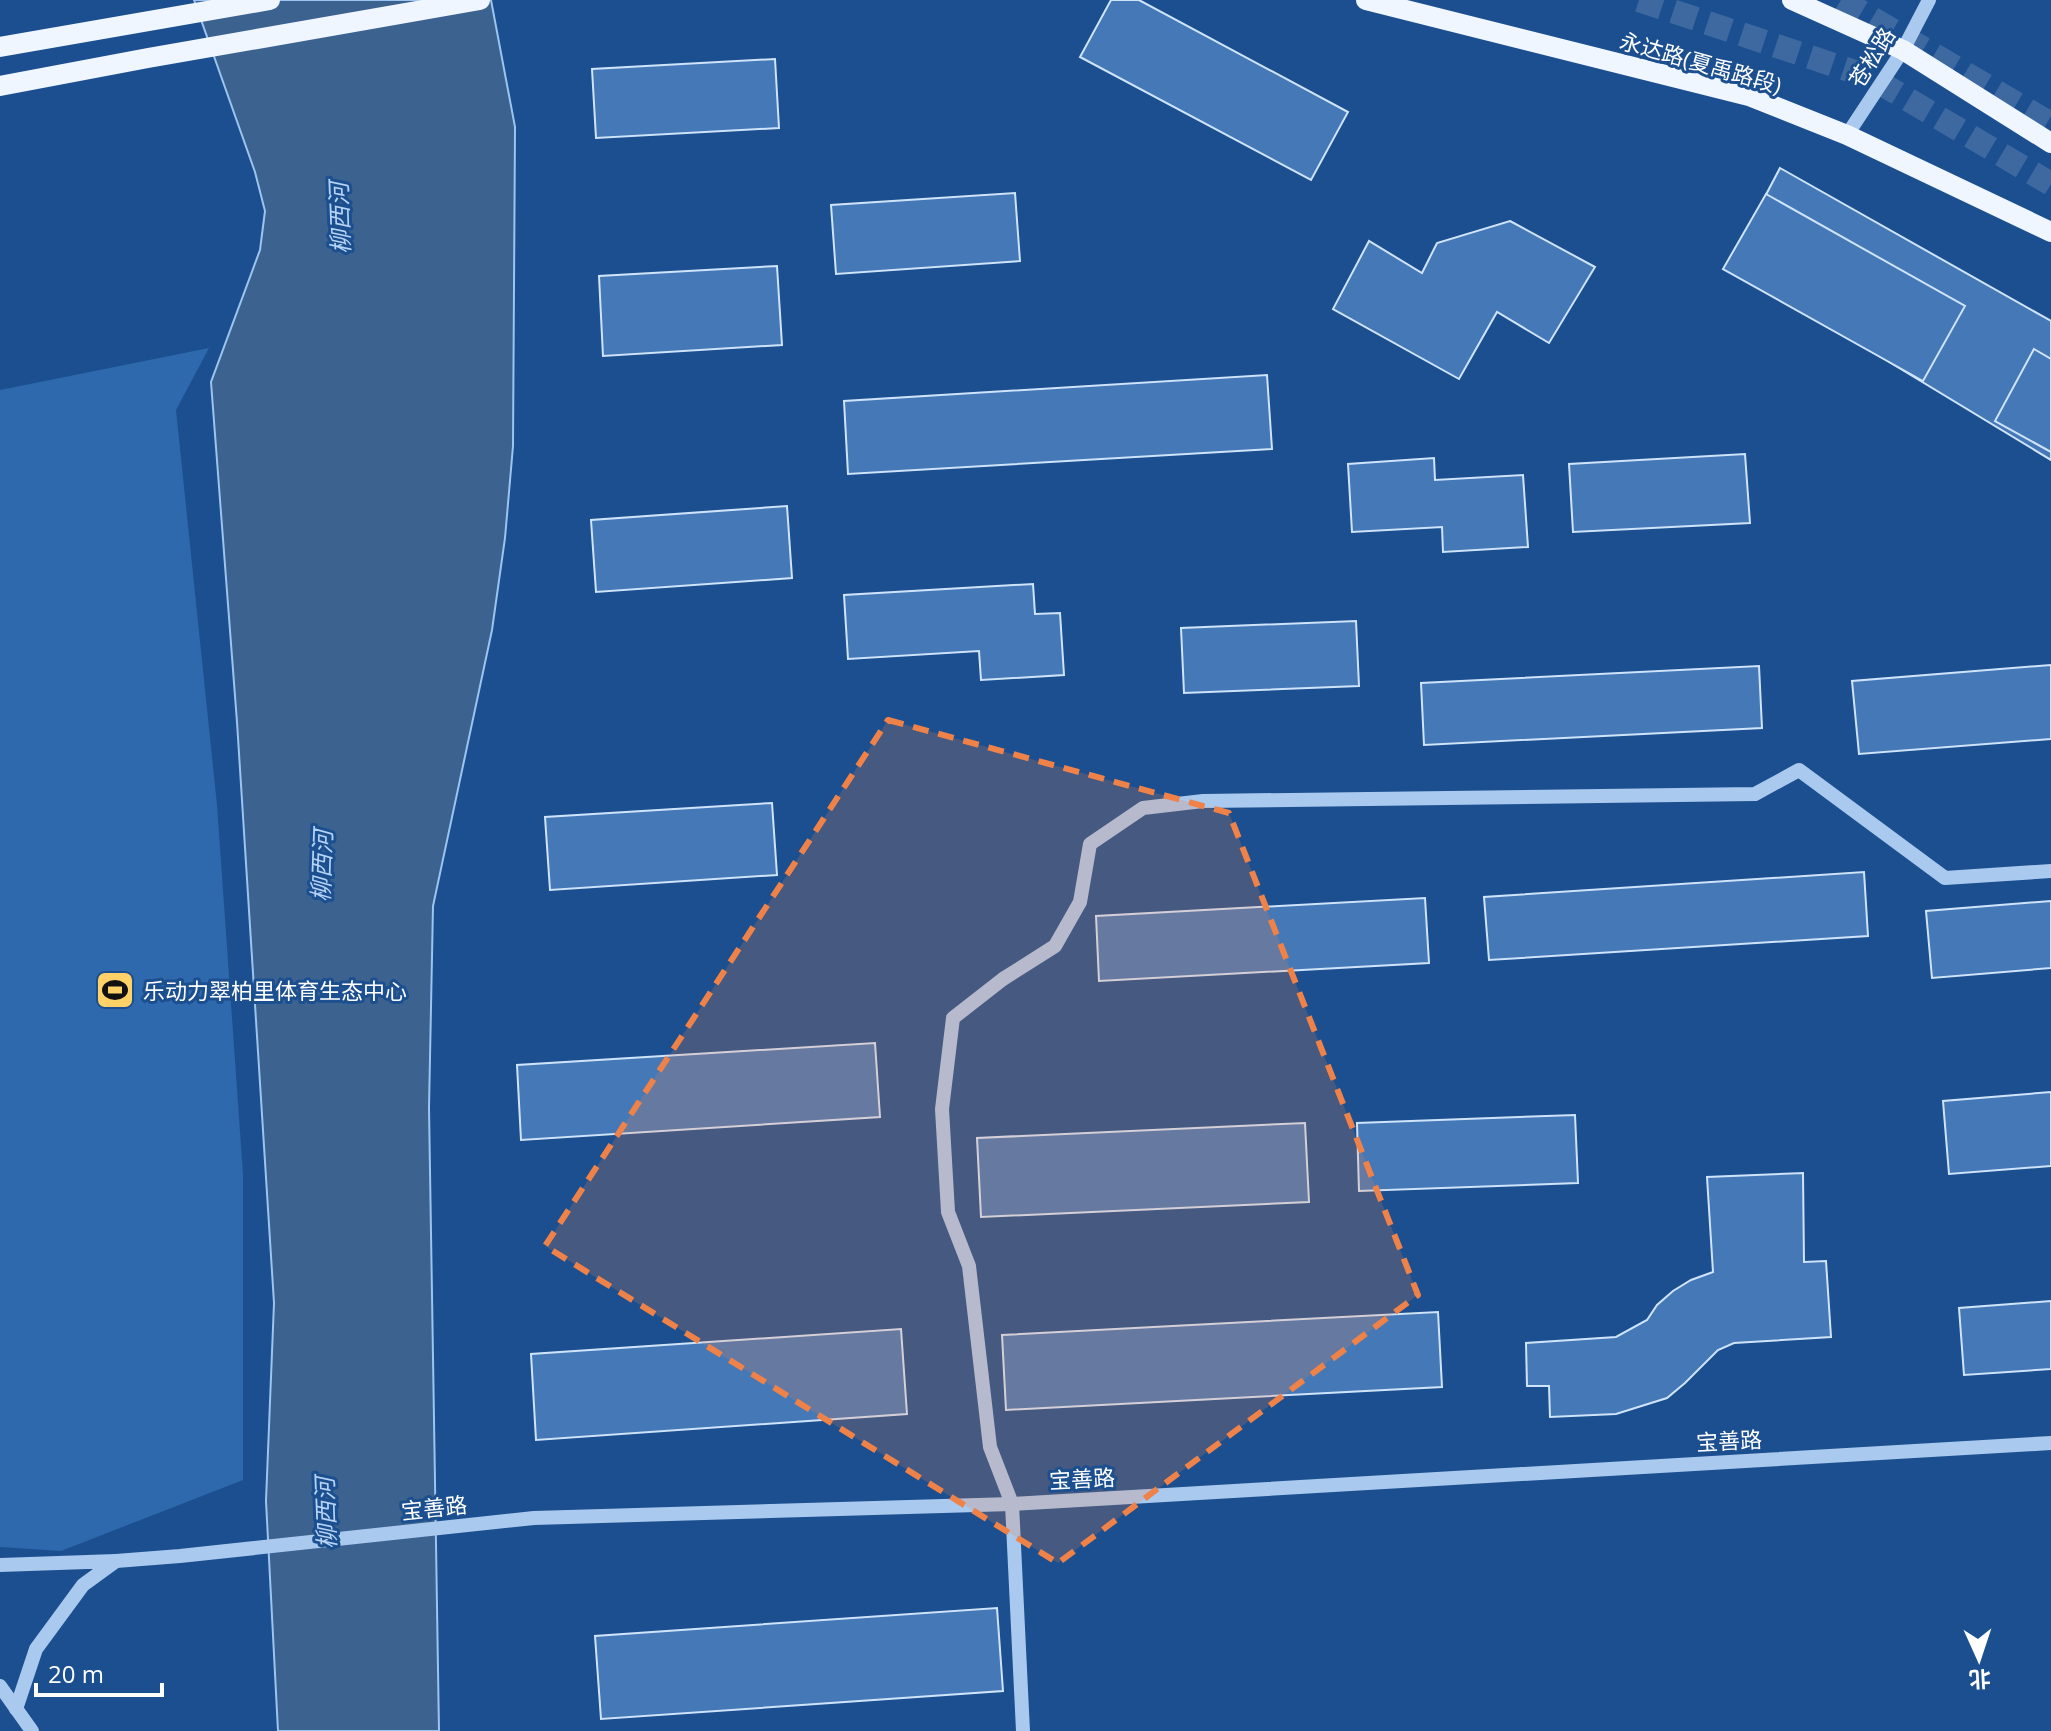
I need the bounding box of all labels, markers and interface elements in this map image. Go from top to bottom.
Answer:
street label: 苍松路 [1841,21,1901,93]
street label: 永达路(夏禹路段) [1617,25,1785,99]
water label: 柳西河 [321,177,357,255]
water label: 柳西河 [303,825,339,903]
sports icon: 乐动力翠柏里体育生态中心 [94,969,136,1011]
place label: 乐动力翠柏里体育生态中心 [143,975,407,1005]
street label: 宝善路 [1695,1423,1763,1457]
street label: 宝善路 [1048,1461,1116,1495]
water label: 柳西河 [307,1472,343,1550]
street label: 宝善路 [400,1489,468,1525]
north arrow [1939,1619,2019,1699]
scale bar [36,1647,162,1697]
text: 20 m [48,1657,104,1690]
text: 北 [1968,1664,1992,1696]

